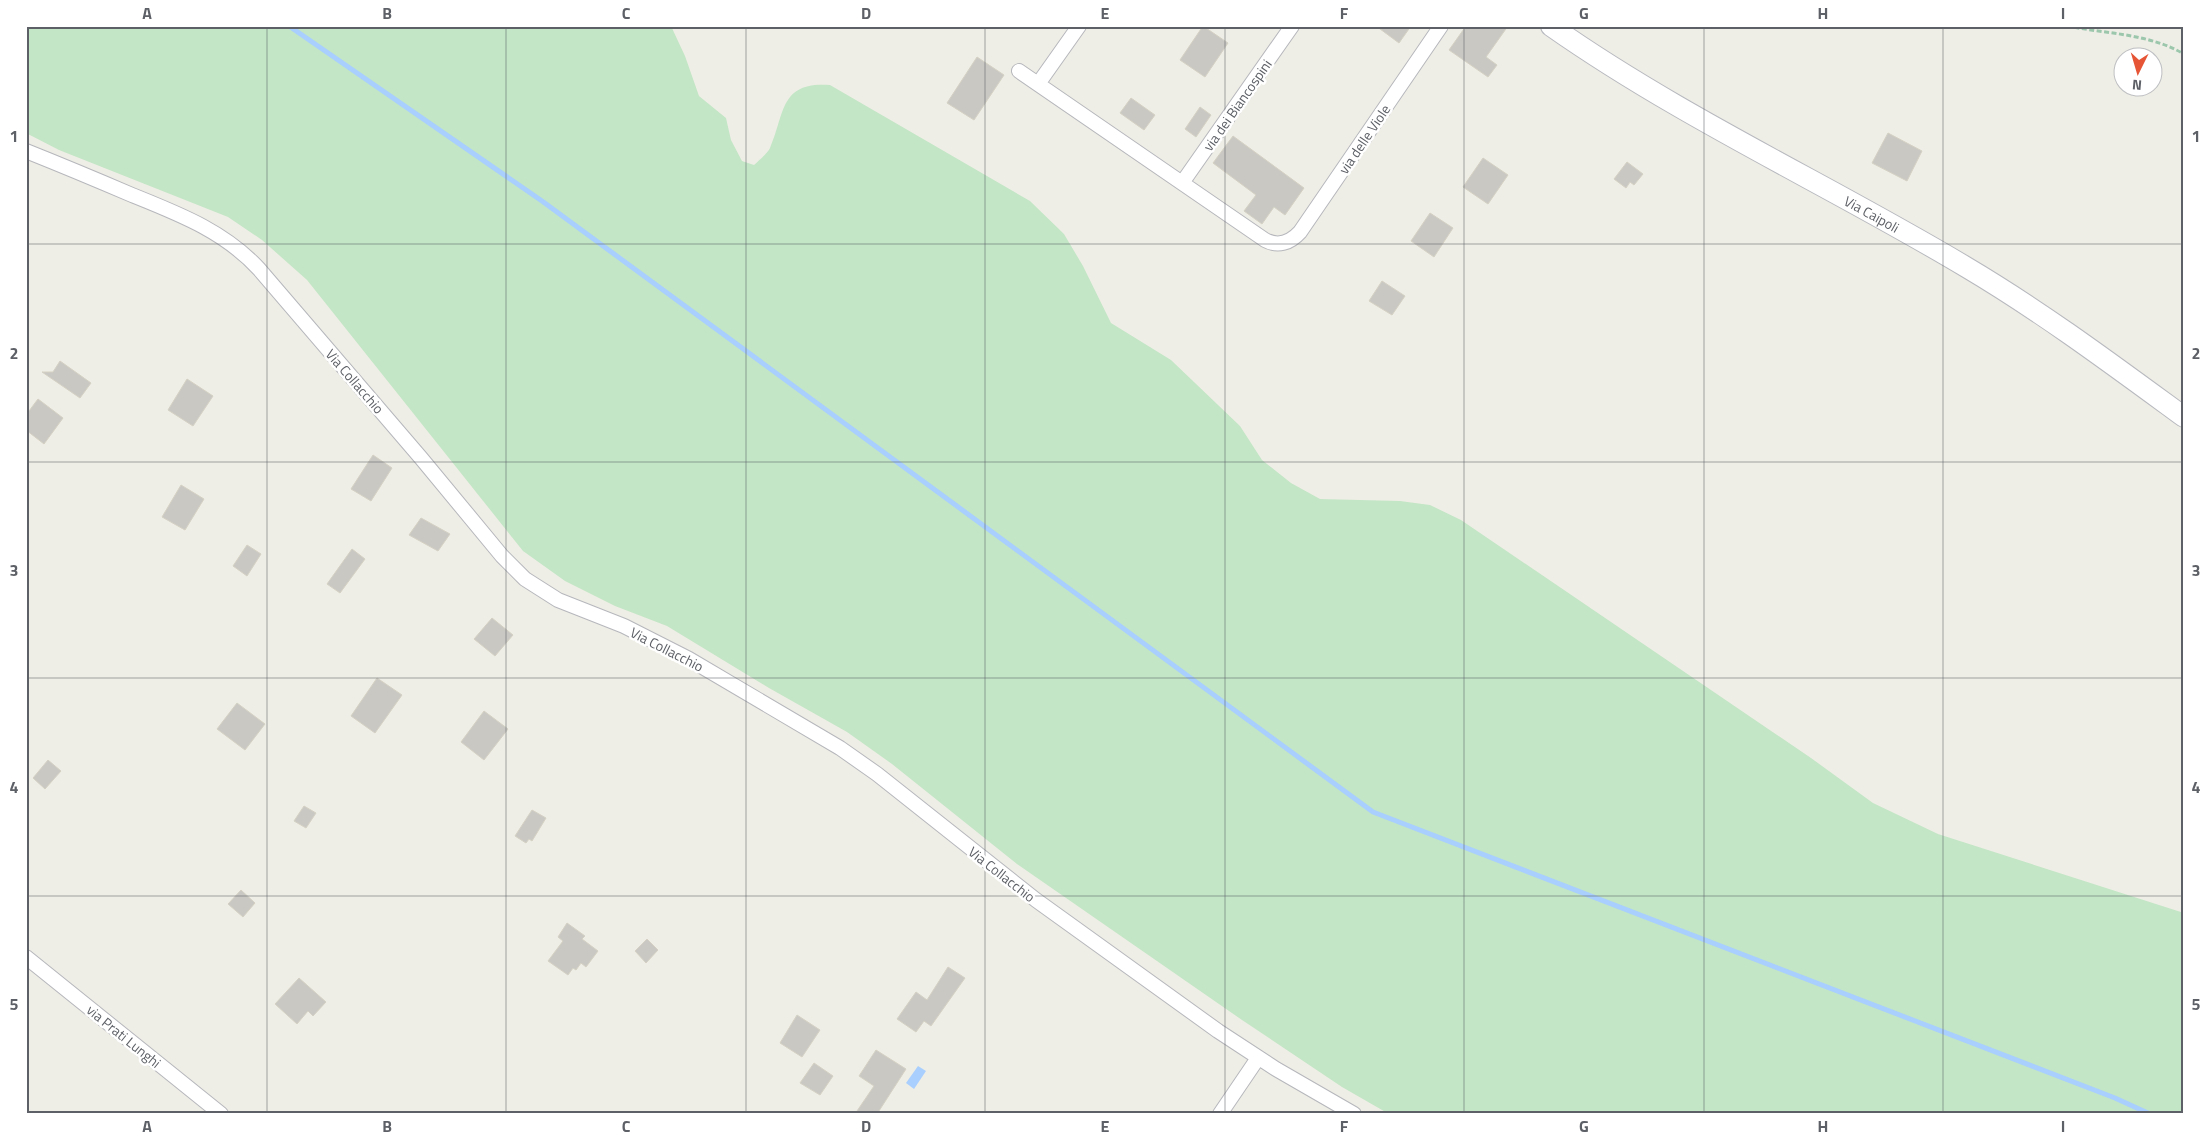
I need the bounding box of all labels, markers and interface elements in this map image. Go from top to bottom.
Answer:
text: A [142,1,152,25]
text: B [382,1,392,25]
text: C [622,1,631,25]
text: D [861,1,871,25]
text: E [1101,1,1110,25]
text: F [1340,1,1349,25]
text: G [1579,1,1589,25]
text: H [1818,1,1828,25]
text: I [2061,1,2065,25]
north arrow [2112,48,2162,98]
street label: via dei Biancospini [1198,55,1276,155]
text: N [2131,75,2143,96]
street label: via delle Viole [1333,100,1395,178]
text: 1 [10,124,18,148]
text: 1 [2192,124,2200,148]
street label: Via Caipoli [1841,190,1904,237]
text: 2 [10,341,18,365]
text: 2 [2192,341,2200,365]
street label: Via Collacchio [321,344,389,418]
text: 3 [10,558,18,582]
text: 3 [2192,558,2200,582]
street label: Via Collacchio [627,622,707,676]
text: 4 [10,775,19,799]
text: 4 [2192,775,2201,799]
street label: Via Collacchio [964,841,1040,907]
text: 5 [10,992,19,1016]
text: 5 [2192,992,2201,1016]
street label: via Prati Lunghi [82,999,166,1073]
text: A [142,1114,152,1138]
text: B [382,1114,392,1138]
text: C [622,1114,631,1138]
text: D [861,1114,871,1138]
text: E [1101,1114,1110,1138]
text: F [1340,1114,1349,1138]
text: G [1579,1114,1589,1138]
text: H [1818,1114,1828,1138]
text: I [2061,1114,2065,1138]

